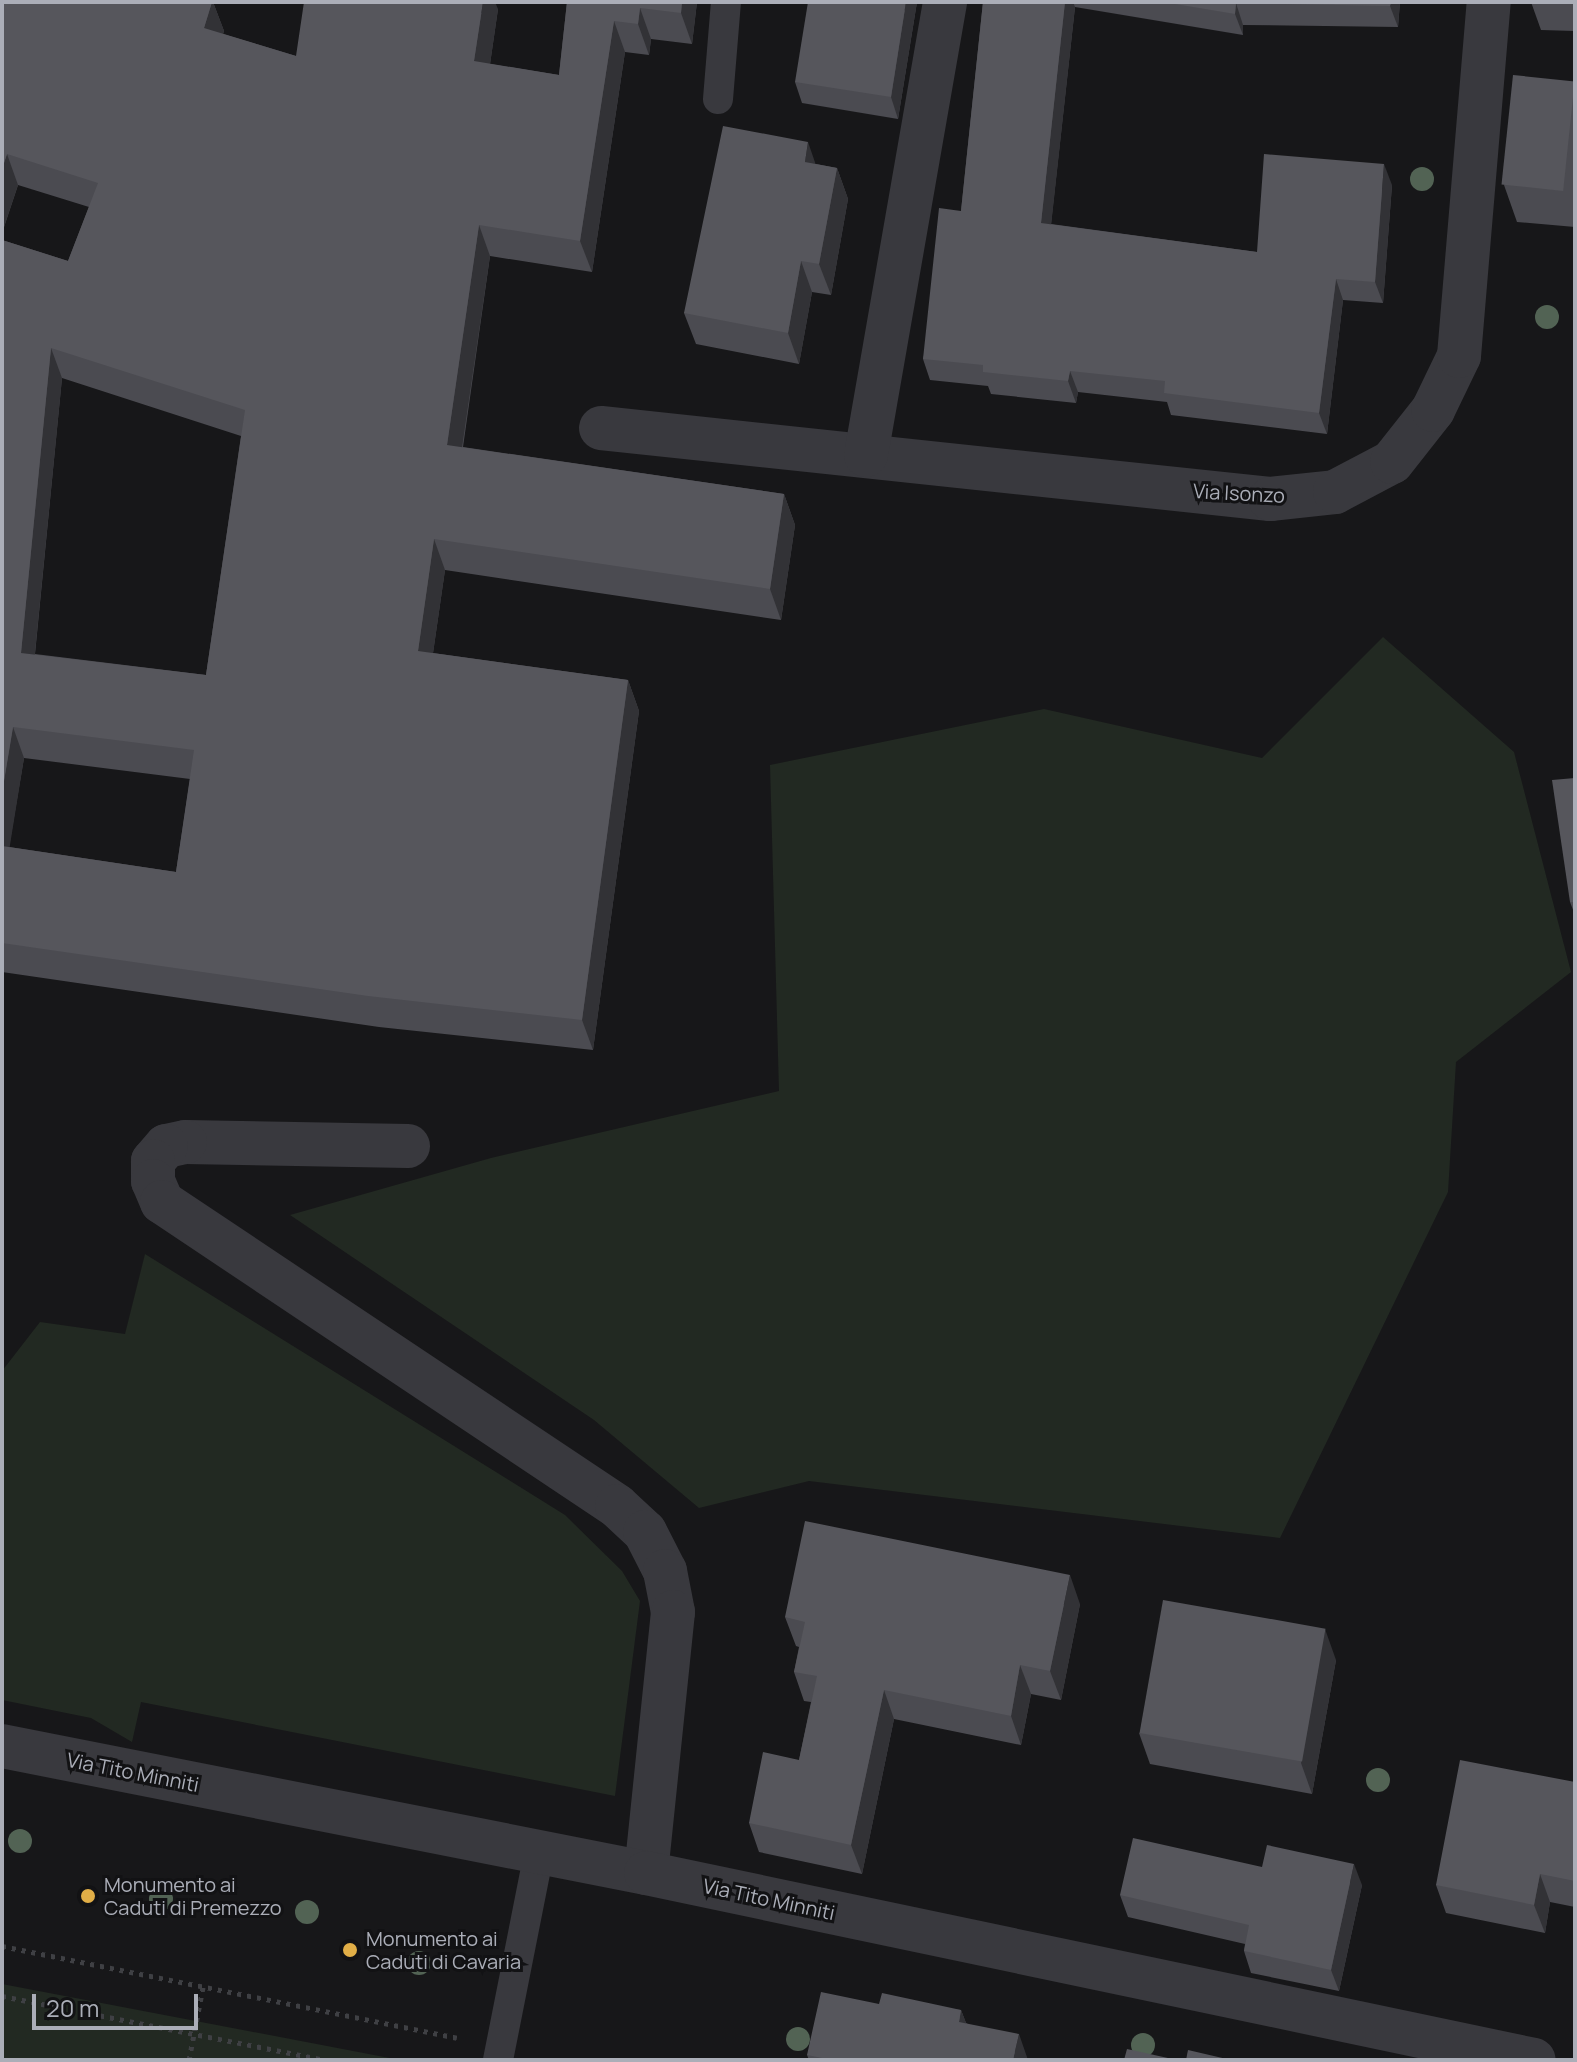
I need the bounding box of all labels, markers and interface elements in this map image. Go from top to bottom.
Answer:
street label: Via Isonzo [1192,479,1286,507]
street label: Via Tito Minniti [65,1747,201,1797]
place label: Monumento ai Caduti di Premezzo [104,1872,282,1919]
street label: Via Tito Minniti [701,1873,837,1925]
marker: Monumento ai Caduti di Premezzo [79,1887,97,1905]
place label: Monumento ai Caduti di Cavaria [366,1926,521,1973]
marker: Monumento ai Caduti di Cavaria [341,1941,359,1959]
scale bar [36,1978,202,2028]
text: 20 m [46,1991,99,2024]

